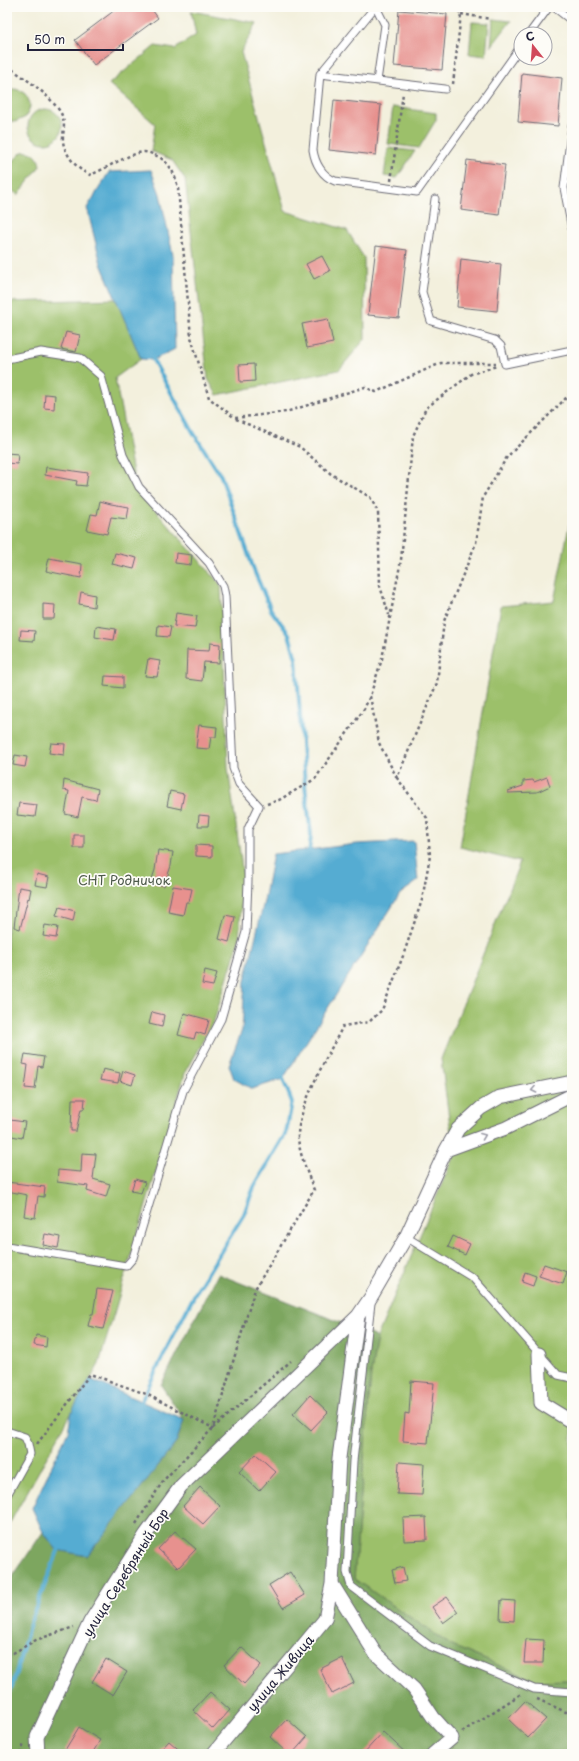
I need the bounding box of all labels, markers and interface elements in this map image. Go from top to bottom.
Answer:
scale bar [28,26,123,52]
north arrow [513,26,553,66]
text: С [523,27,536,45]
text: 50 m [34,30,65,48]
park label: СНТ Родничок [78,870,170,889]
one-way arrow [531,1085,537,1094]
one-way arrow [479,1133,486,1141]
street label: улица Серебряный Бор [78,1504,172,1640]
street label: улица Живица [242,1630,318,1715]

